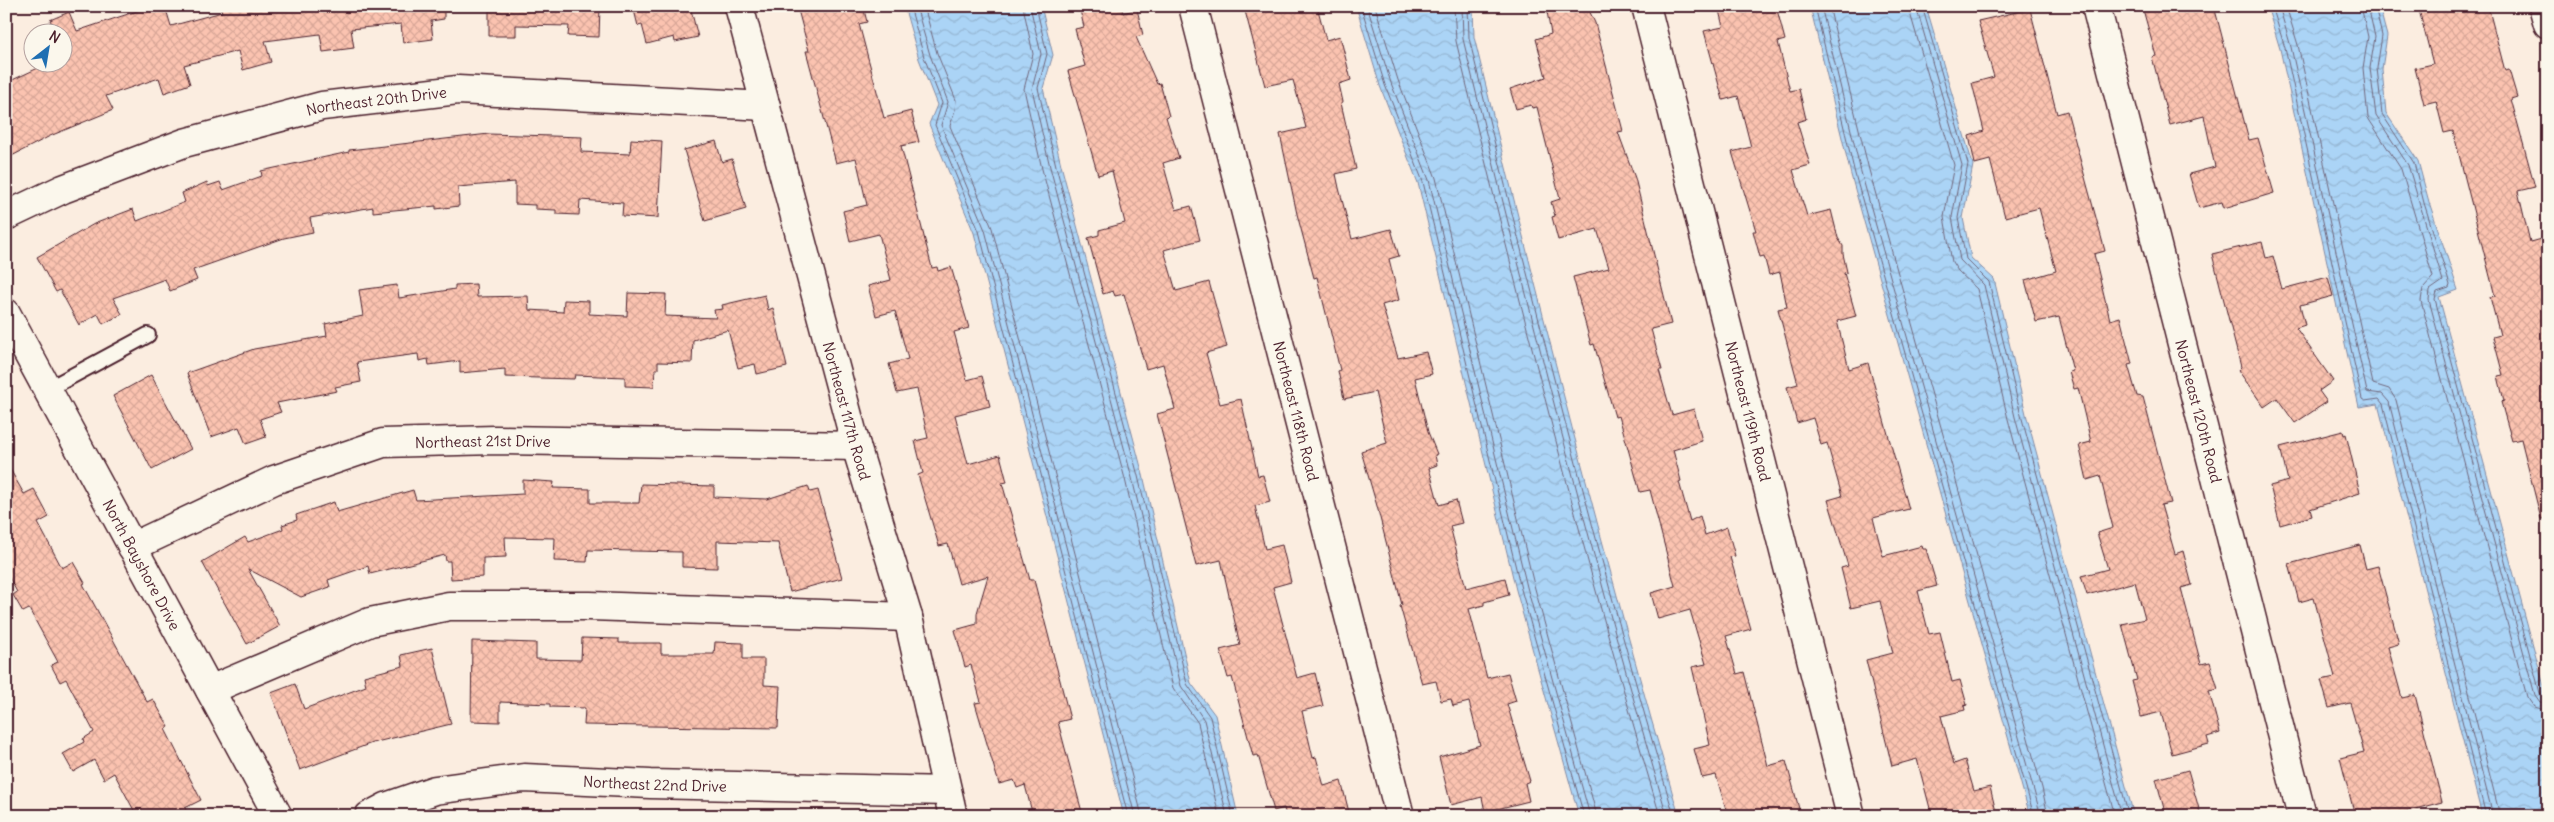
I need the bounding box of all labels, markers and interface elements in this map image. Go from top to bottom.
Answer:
north arrow [22,22,72,72]
text: N [46,27,63,47]
street label: Northeast 20th Drive [304,82,448,119]
street label: Northeast 120th Road [2172,337,2226,485]
street label: Northeast 118th Road [1269,339,1324,483]
street label: Northeast 119th Road [1722,339,1775,483]
street label: Northeast 117th Road [819,340,875,482]
street label: Northeast 21st Drive [415,430,551,452]
street label: North Bayshore Drive [99,496,185,633]
street label: Northeast 22nd Drive [583,771,727,795]

